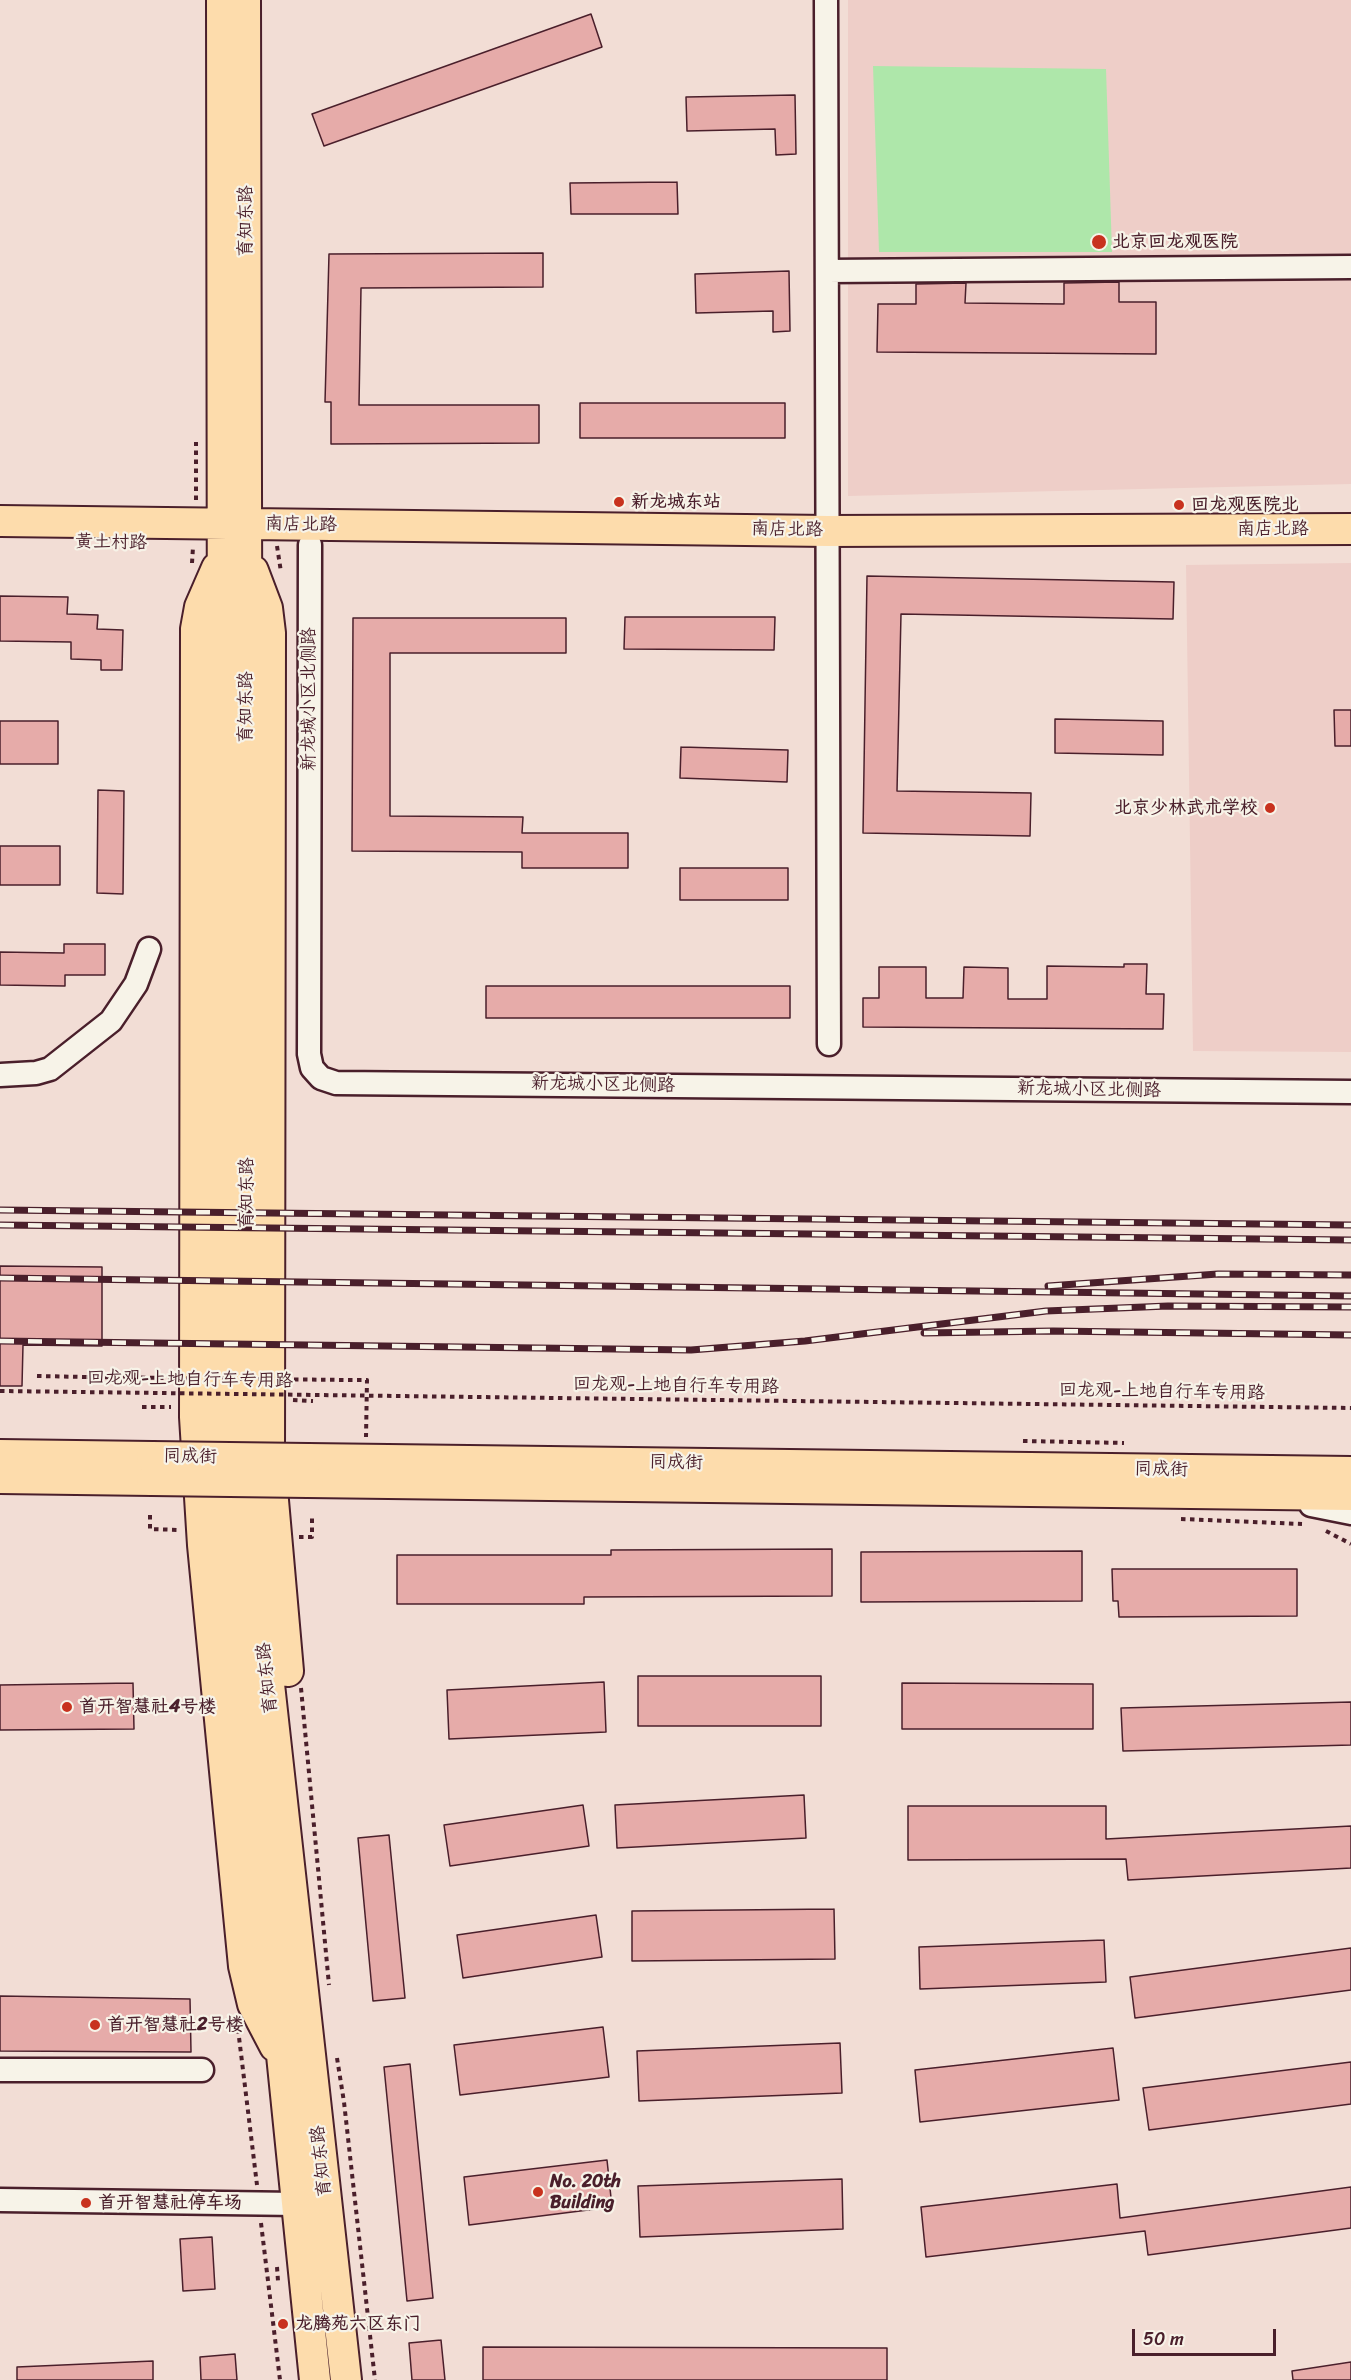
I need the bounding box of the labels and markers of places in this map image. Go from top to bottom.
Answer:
place label: 北京回龙观医院 [1112,231,1238,253]
marker: 北京回龙观医院 [1090,233,1108,251]
place label: 新龙城东站 [631,491,721,513]
place label: 回龙观医院北 [1191,494,1299,516]
marker: 新龙城东站 [612,495,626,509]
marker: 回龙观医院北 [1172,498,1186,512]
place label: 北京少林武术学校 [1114,797,1258,819]
marker: 北京少林武术学校 [1263,801,1277,815]
place label: 首开智慧社4号楼 [79,1696,216,1718]
marker: 首开智慧社4号楼 [60,1700,74,1714]
place label: 首开智慧社2号楼 [107,2014,243,2036]
marker: 首开智慧社2号楼 [88,2018,102,2032]
place label: No. 20th Building [550,2171,621,2214]
marker: No. 20th Building [531,2185,545,2199]
place label: 首开智慧社停车场 [98,2192,242,2214]
marker: 首开智慧社停车场 [79,2196,93,2210]
place label: 龙腾苑六区东门 [295,2313,421,2335]
marker: 龙腾苑六区东门 [276,2317,290,2331]

